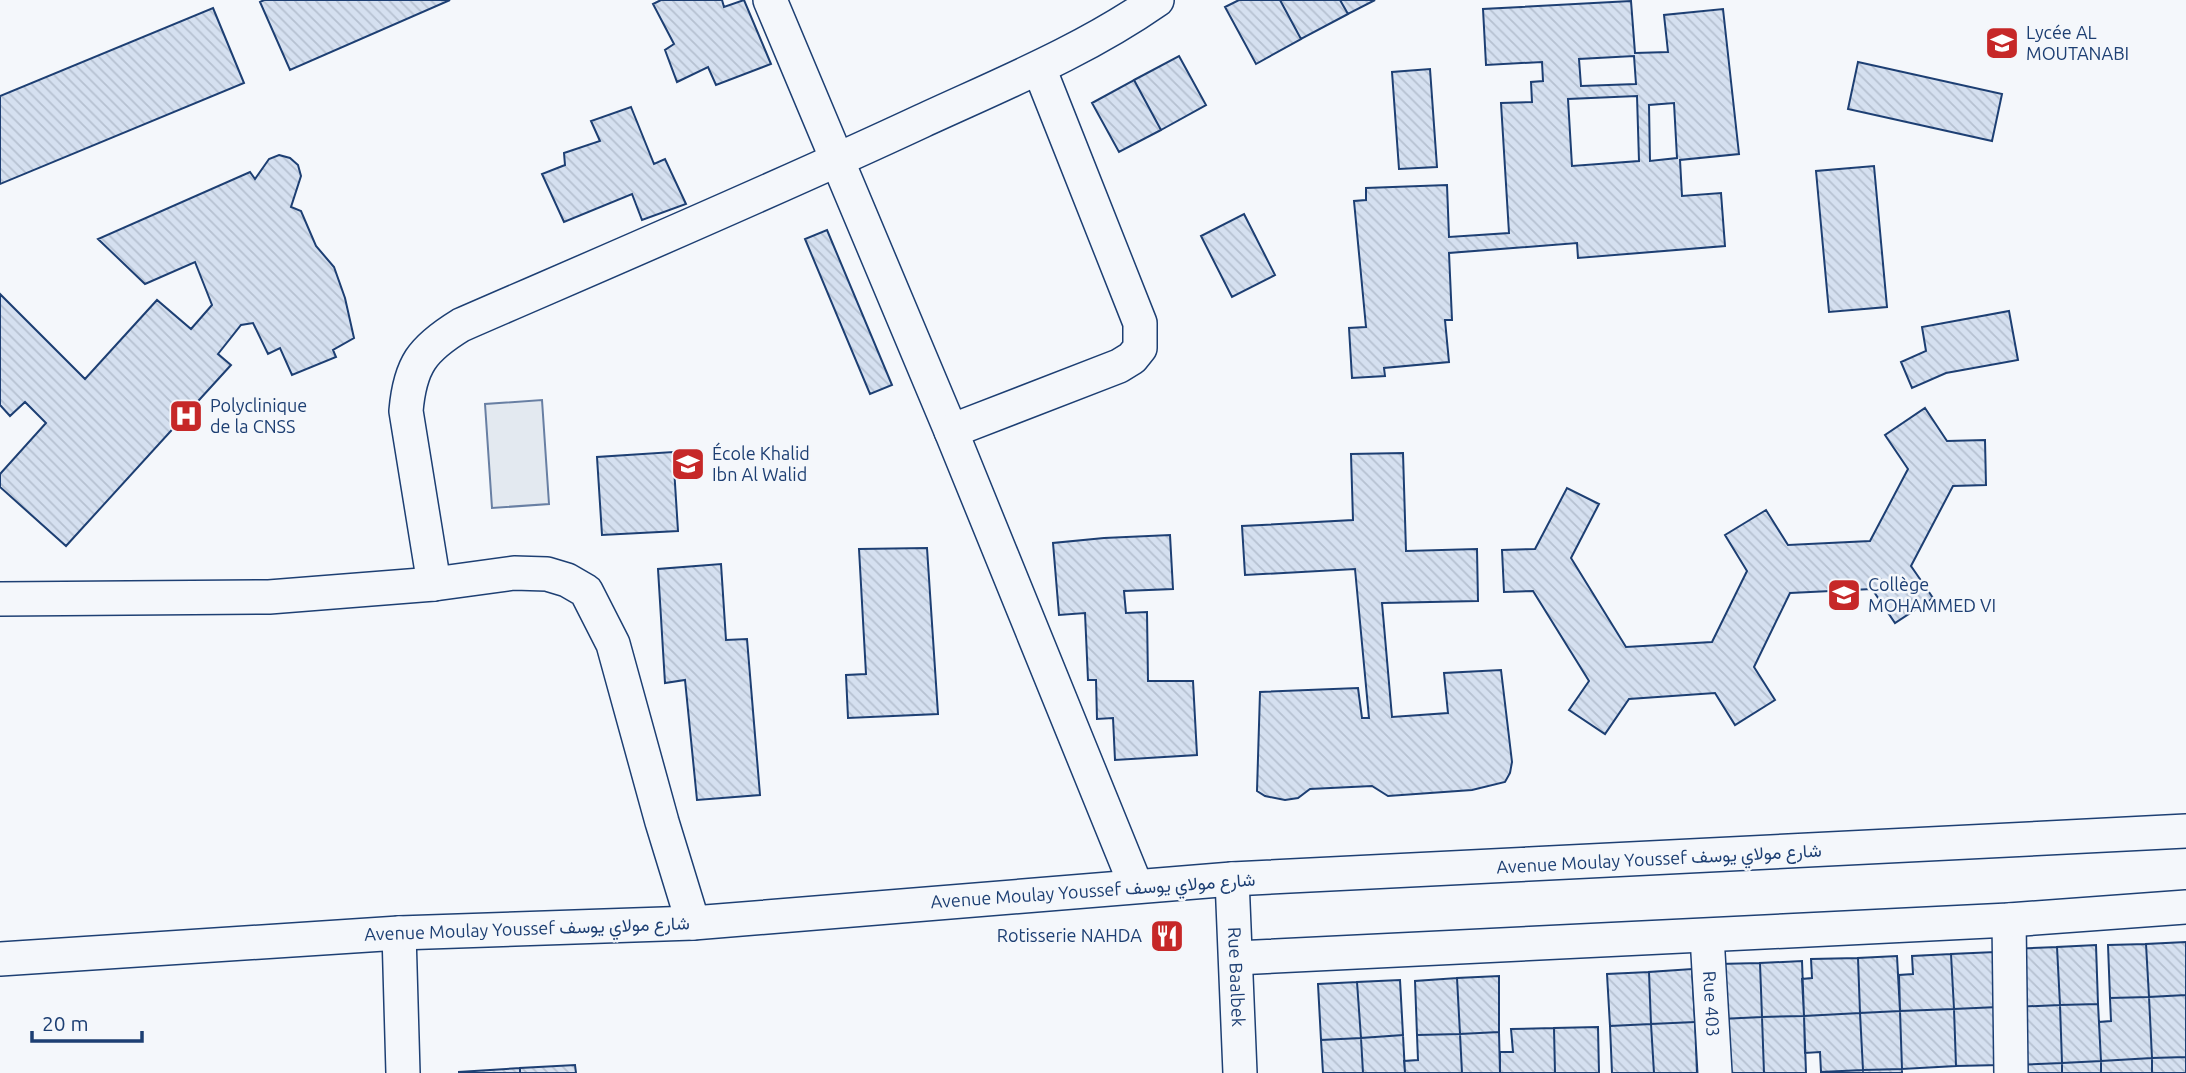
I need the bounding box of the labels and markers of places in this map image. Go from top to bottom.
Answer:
place label: Lycée AL MOUTANABI [2026,22,2129,63]
school or university icon: Lycée AL MOUTANABI [1983,24,2021,62]
place label: Polyclinique de la CNSS [210,395,307,436]
hospital icon: Polyclinique de la CNSS [167,397,205,435]
place label: École Khalid Ibn Al Walid [712,442,810,484]
school or university icon: École Khalid Ibn Al Walid [669,445,707,483]
place label: Collège MOHAMMED VI [1868,574,1996,615]
school or university icon: Collège MOHAMMED VI [1825,576,1863,614]
restaurant icon: Rotisserie NAHDA [1148,917,1186,955]
place label: Rotisserie NAHDA [997,925,1142,945]

